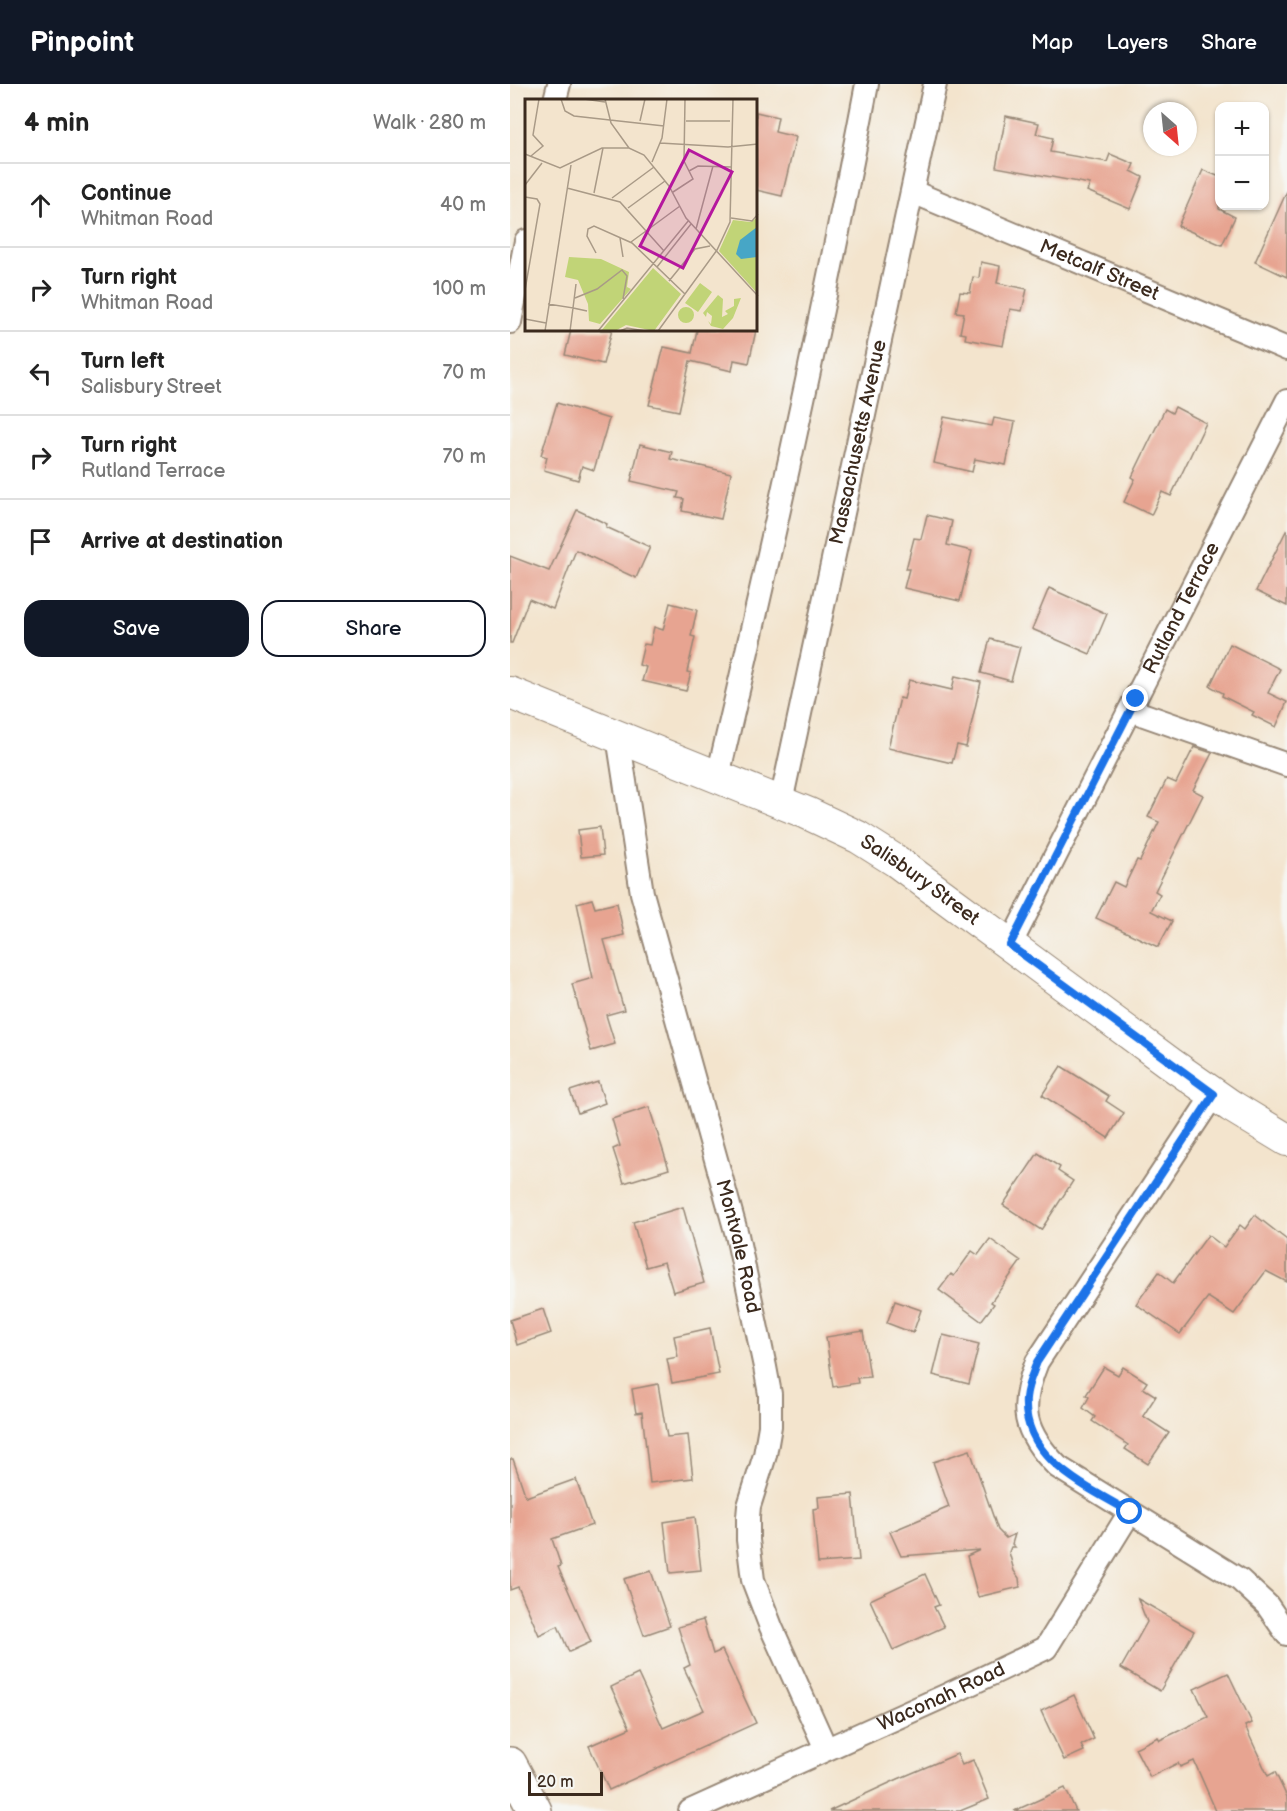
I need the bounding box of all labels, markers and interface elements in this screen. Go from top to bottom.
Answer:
text: Pinpoint [30,26,134,59]
text: Map [1031,30,1073,55]
text: Layers [1106,30,1168,55]
text: Share [1201,30,1257,55]
inset map [525,99,758,332]
north arrow [1143,102,1197,156]
map controls [1215,102,1269,210]
button: + [1215,102,1269,156]
text: 4 min [24,108,89,139]
text: Walk · 280 m [373,111,486,135]
button: − [1215,156,1269,210]
text: Continue [81,180,171,207]
icon: ahead [24,189,57,222]
text: 40 m [440,193,486,217]
text: Whitman Road [81,207,213,231]
street label: Metcalf Street [1036,234,1163,306]
text: Turn right [81,264,177,291]
icon: right [24,273,57,306]
text: 100 m [433,277,486,301]
text: Whitman Road [81,291,213,315]
street label: Massachusetts Avenue [825,337,892,547]
text: Turn left [81,348,165,375]
icon: left [24,357,57,390]
text: 70 m [442,361,486,385]
text: Salisbury Street [81,375,222,399]
text: Turn right [81,432,177,459]
icon: right [24,441,57,474]
text: 70 m [442,445,486,469]
text: Rutland Terrace [81,459,225,483]
icon: arrive [24,525,57,558]
text: Arrive at destination [81,528,283,555]
street label: Rutland Terrace [1138,538,1225,678]
button: Save [24,600,249,657]
button: Share [261,600,486,657]
route end [1122,685,1148,711]
street label: Salisbury Street [856,830,984,930]
street label: Montvale Road [710,1177,765,1315]
route start [1116,1498,1142,1524]
street label: Waconah Road [874,1657,1009,1737]
scale bar [528,1769,603,1796]
text: 20 m [537,1773,573,1792]

